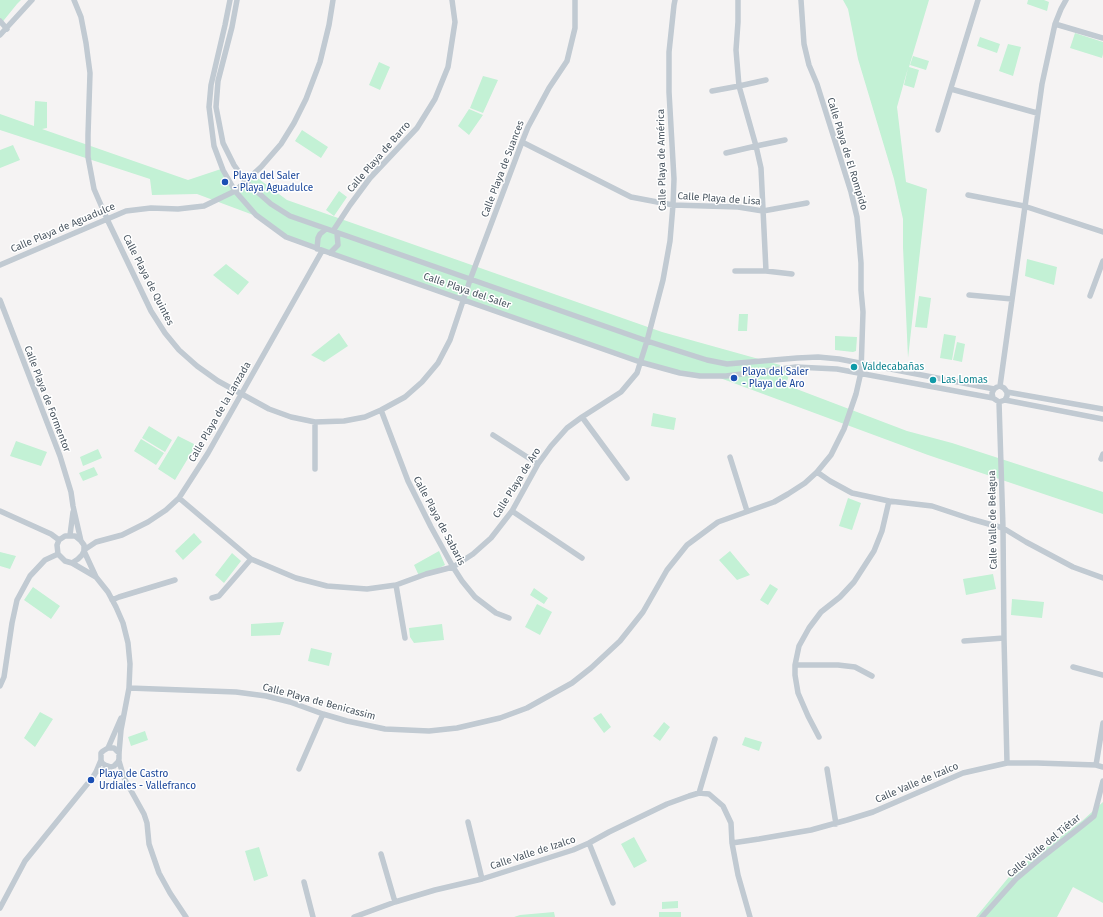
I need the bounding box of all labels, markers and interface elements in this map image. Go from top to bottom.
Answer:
street label: Calle Playa de El Rompido [824,96,870,212]
street label: Calle Playa de América [655,109,669,211]
street label: Calle Playa de Barro [345,119,413,195]
street label: Calle Playa de Suances [479,119,527,219]
place label: Playa del Saler - Playa Aguadulce [233,170,313,194]
marker: Playa del Saler - Playa Aguadulce [220,177,230,187]
street label: Calle Playa de Lisa [677,190,761,208]
street label: Calle Playa de Aguadulce [9,201,117,255]
street label: Calle Playa de Quintes [120,232,176,328]
street label: Calle Playa del Saler [422,270,512,312]
street label: Calle Playa de Formentor [21,344,73,454]
street label: Calle Playa de la Lanzada [186,360,254,464]
place label: Valdecabañas [862,361,924,373]
marker: Valdecabañas [849,362,859,372]
place label: Playa del Saler - Playa de Aro [742,366,809,390]
marker: Playa del Saler - Playa de Aro [729,373,739,383]
place label: Las Lomas [941,374,988,386]
marker: Las Lomas [928,375,938,385]
street label: Calle Playa de Aro [491,446,543,520]
street label: Calle Valle de Belagua [986,470,1000,570]
street label: Calle Playa de Sabaris [410,474,468,568]
street label: Calle Playa de Benicassim [261,681,377,723]
street label: Calle Valle de Izalco [874,760,960,806]
place label: Playa de Castro Urdiales - Vallefranco [99,768,196,792]
marker: Playa de Castro Urdiales - Vallefranco [86,775,96,785]
street label: Calle Valle del Tiétar [1005,812,1083,880]
street label: Calle Valle de Izalco [489,834,577,872]

